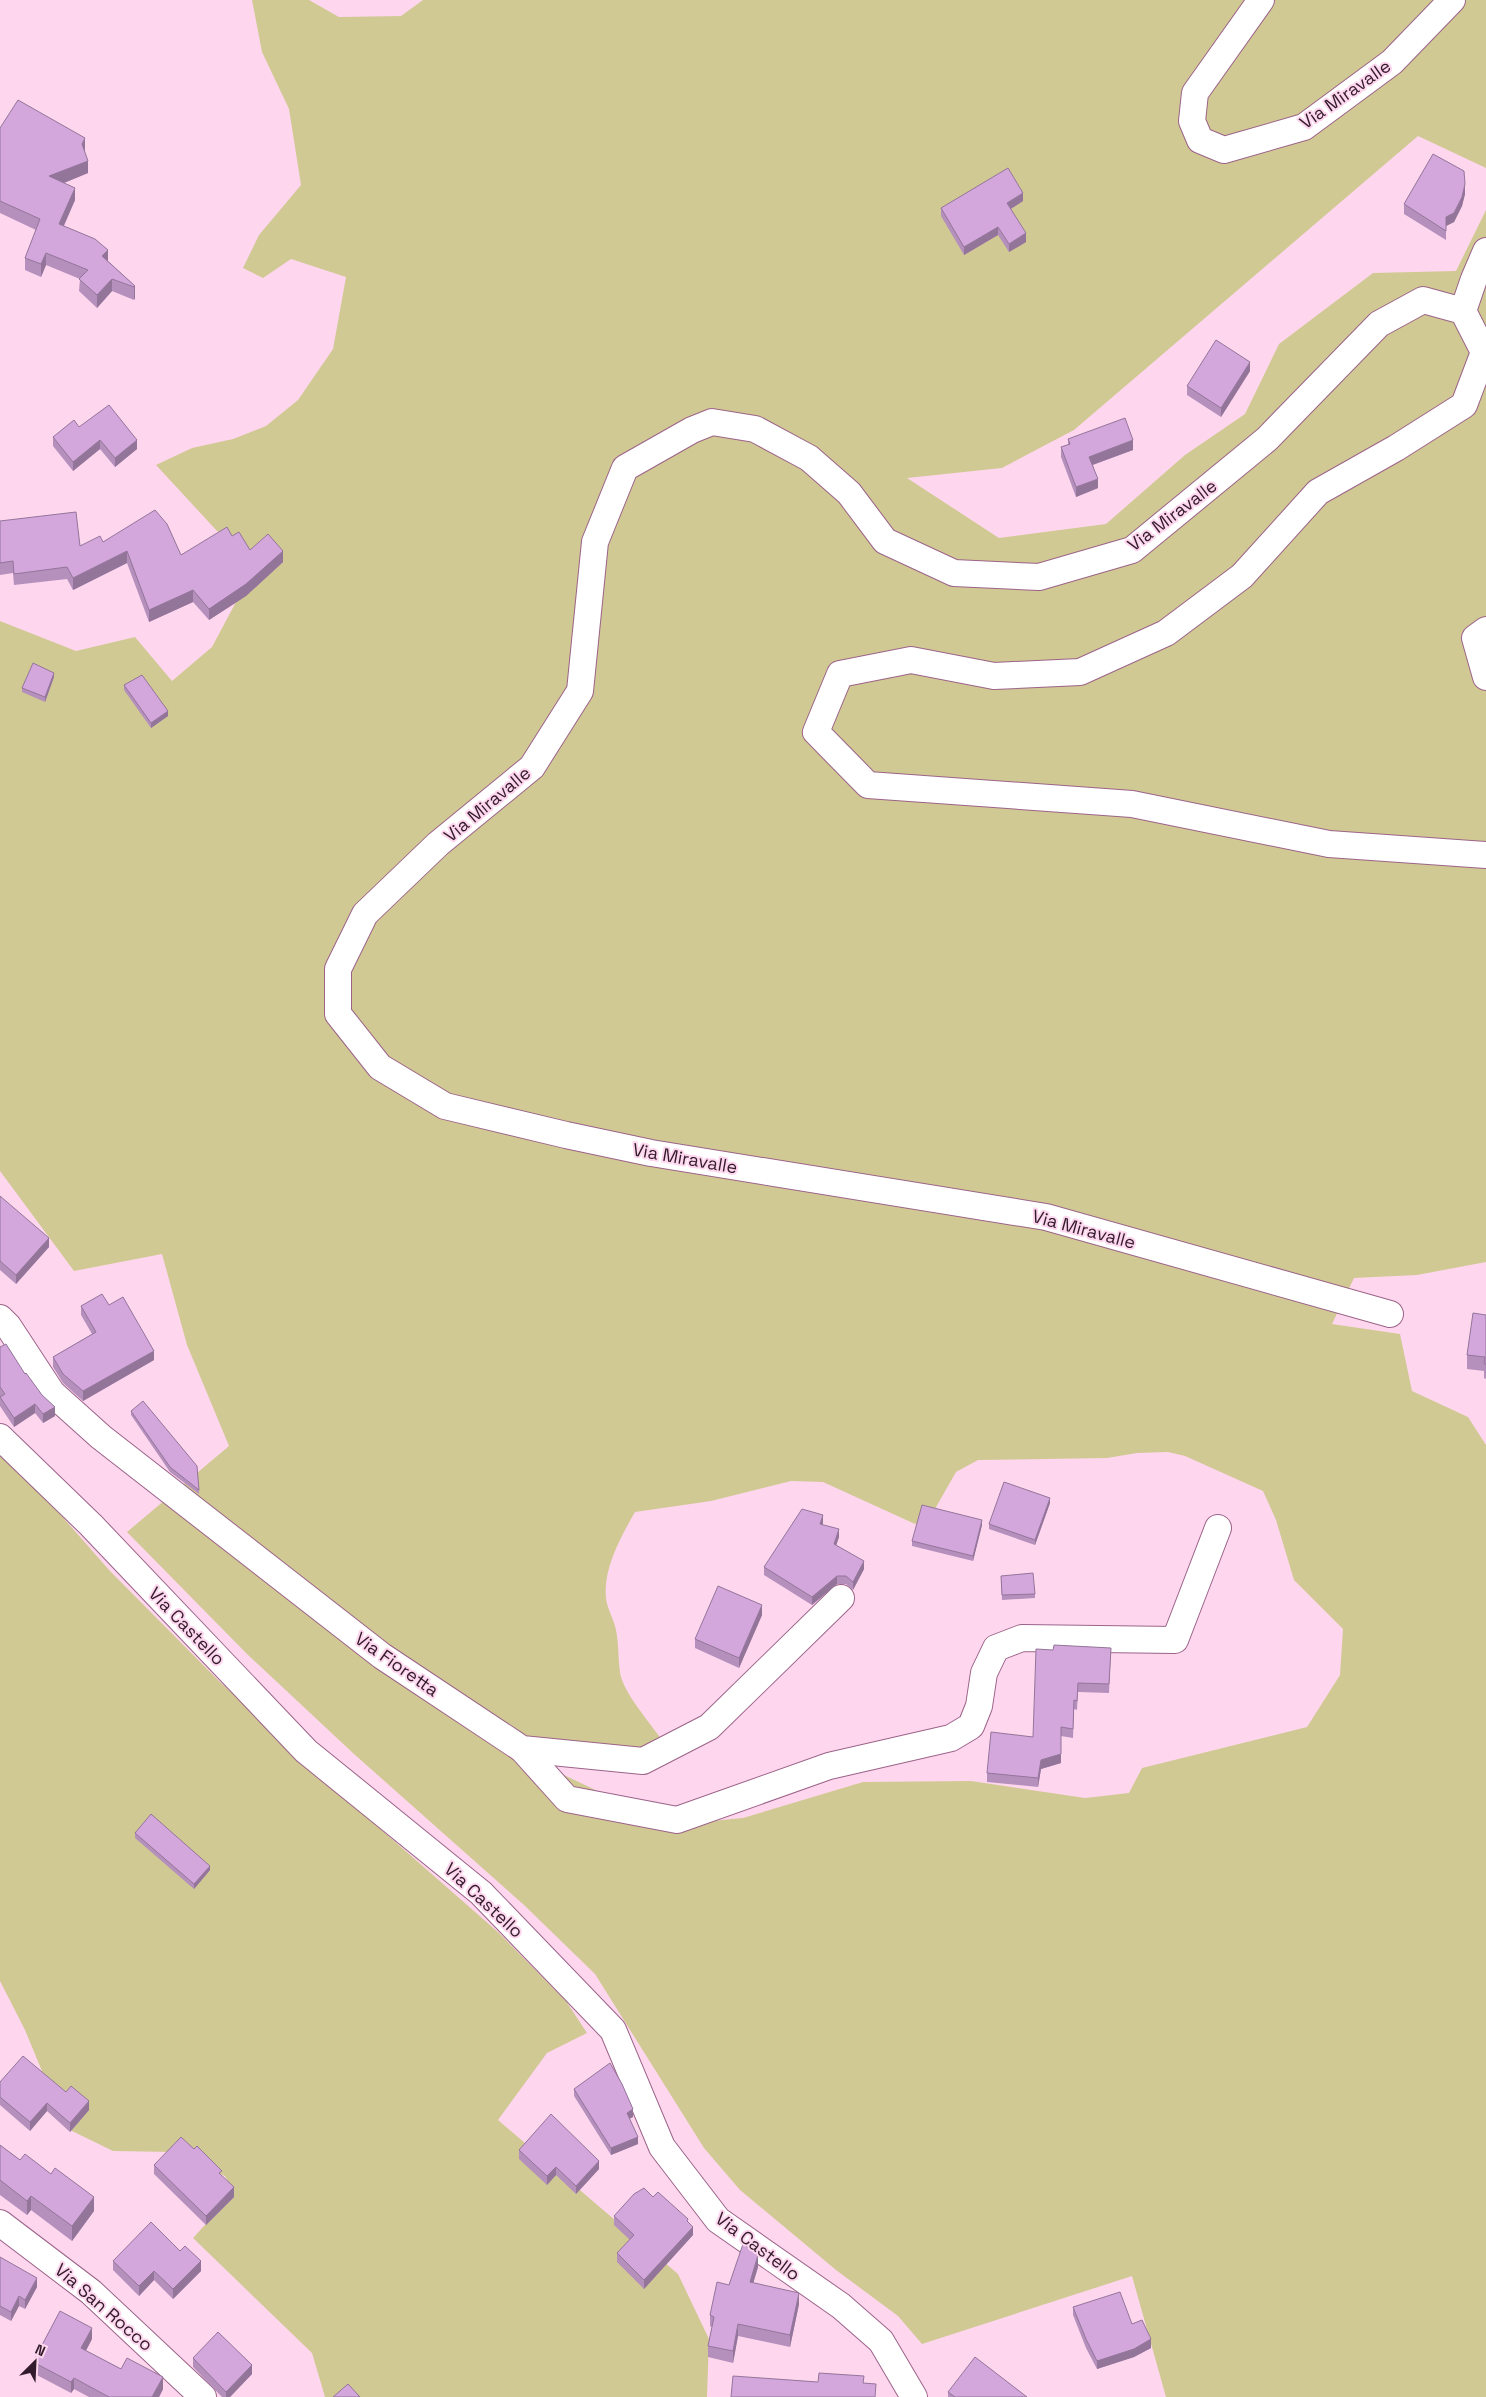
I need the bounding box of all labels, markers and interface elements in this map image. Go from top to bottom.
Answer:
street label: Via Miravalle [1295,54,1395,134]
street label: Via Miravalle [1123,474,1221,556]
street label: Via Miravalle [439,761,535,847]
street label: Via Miravalle [631,1137,739,1179]
street label: Via Miravalle [1030,1204,1138,1254]
street label: Via Castello [144,1582,230,1670]
street label: Via Fioretta [351,1627,443,1701]
street label: Via Castello [440,1857,528,1943]
street label: Via Castello [711,2207,805,2285]
street label: Via San Rocco [50,2258,158,2356]
north arrow [10,2337,60,2387]
text: N [32,2340,48,2360]

